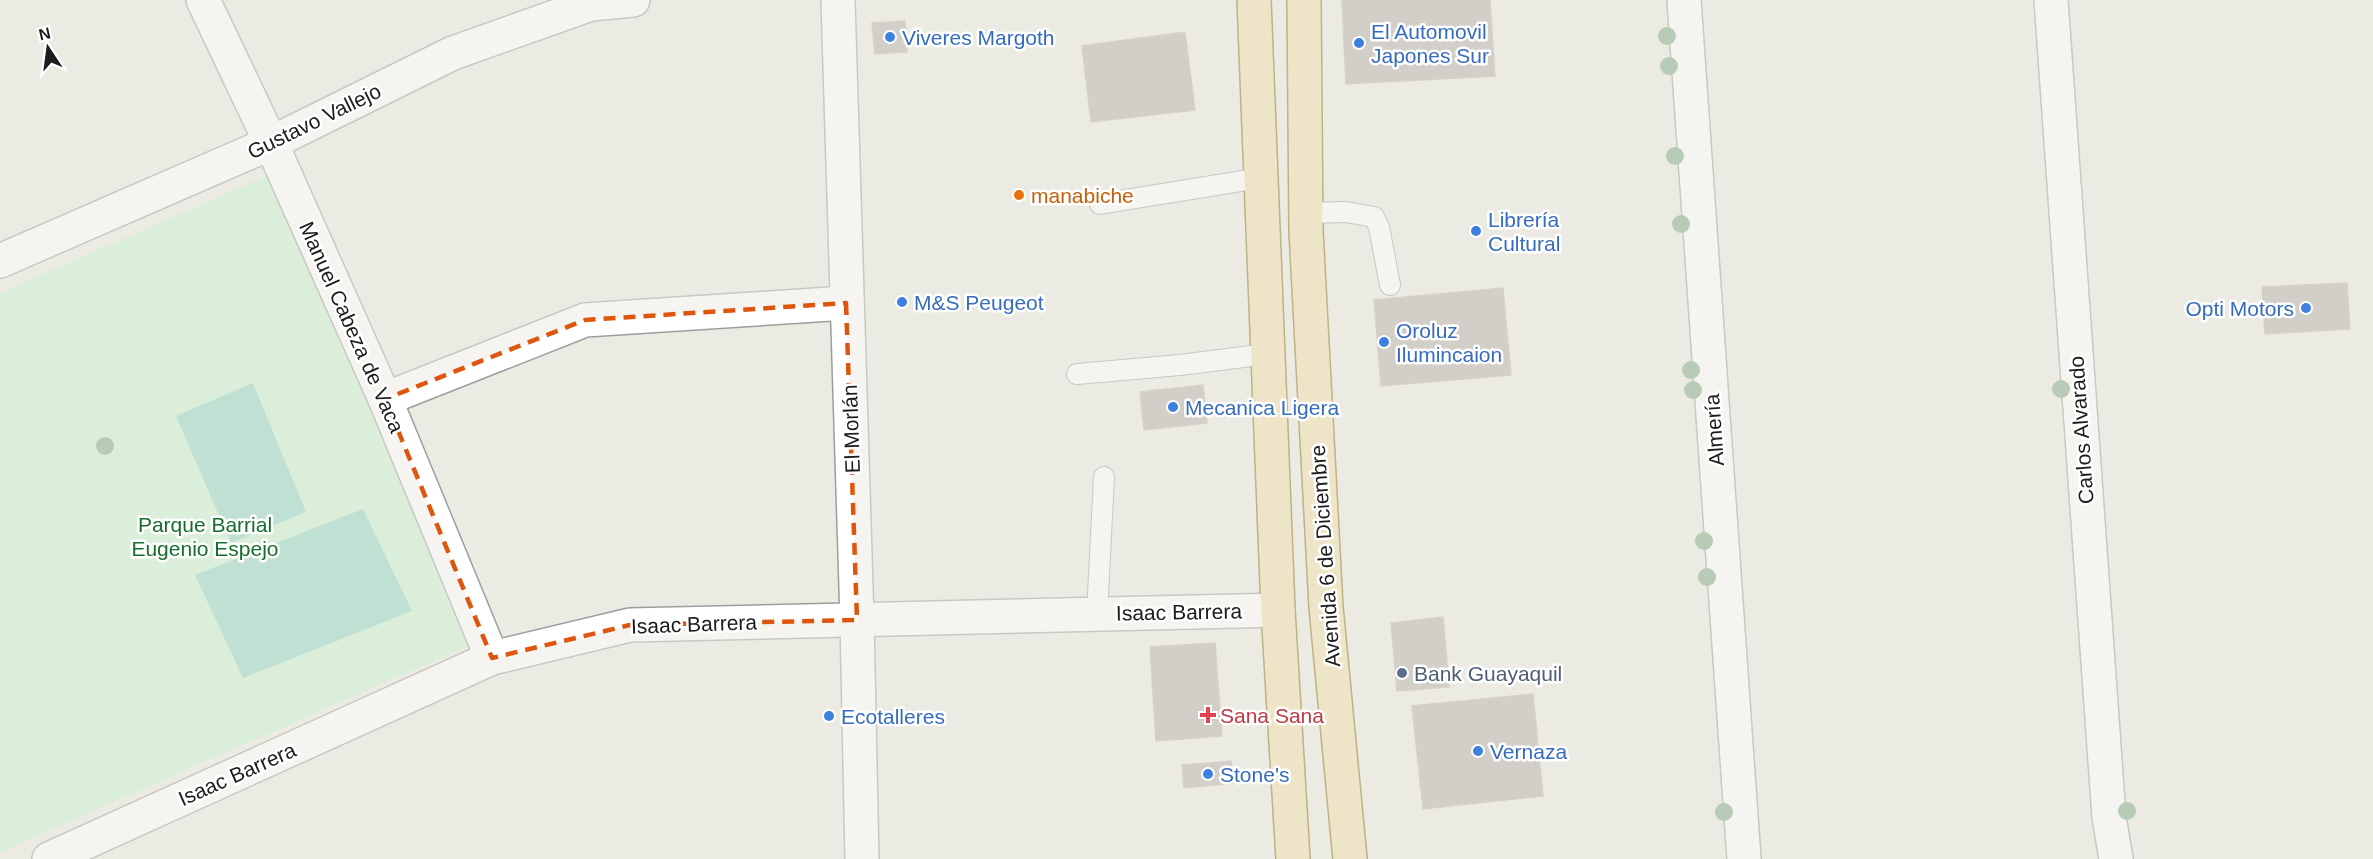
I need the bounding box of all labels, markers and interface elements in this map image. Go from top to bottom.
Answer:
north arrow [18,18,78,78]
place label: El Automovil Japones Sur [1371,20,1489,67]
text: N [37,24,52,43]
place label: Viveres Margoth [902,26,1055,49]
marker: Viveres Margoth [883,30,897,44]
marker: El Automovil Japones Sur [1352,36,1366,50]
street label: Gustavo Vallejo [244,79,384,163]
place label: manabiche [1031,184,1134,207]
marker: manabiche [1012,188,1026,202]
place label: Librería Cultural [1488,208,1560,255]
street label: Manuel Cabeza de Vaca [295,218,409,436]
marker: Librería Cultural [1469,224,1483,238]
place label: M&S Peugeot [914,291,1044,314]
marker: M&S Peugeot [895,295,909,309]
place label: Opti Motors [2185,297,2294,320]
marker: Opti Motors [2299,301,2313,315]
place label: Oroluz Ilumincaion [1396,319,1502,366]
marker: Oroluz Ilumincaion [1377,335,1391,349]
street label: Carlos Alvarado [2064,355,2098,505]
street label: El Morlán [838,384,864,474]
street label: Almería [1700,393,1728,467]
place label: Mecanica Ligera [1185,396,1339,419]
marker: Mecanica Ligera [1166,400,1180,414]
street label: Avenida 6 de Diciembre [1306,444,1344,668]
park label: Parque Barrial Eugenio Espejo [131,513,279,560]
street label: Isaac Barrera [1116,599,1243,625]
street label: Isaac Barrera [631,610,758,638]
place label: Bank Guayaquil [1414,662,1562,685]
marker: Bank Guayaquil [1395,666,1409,680]
place label: Sana Sana [1220,704,1324,727]
place label: Ecotalleres [841,705,945,728]
marker: Sana Sana [1201,708,1215,722]
marker: Ecotalleres [822,709,836,723]
street label: Isaac Barrera [175,738,300,810]
place label: Vernaza [1490,740,1567,763]
marker: Vernaza [1471,744,1485,758]
place label: Stone's [1220,763,1289,786]
marker: Stone's [1201,767,1215,781]

